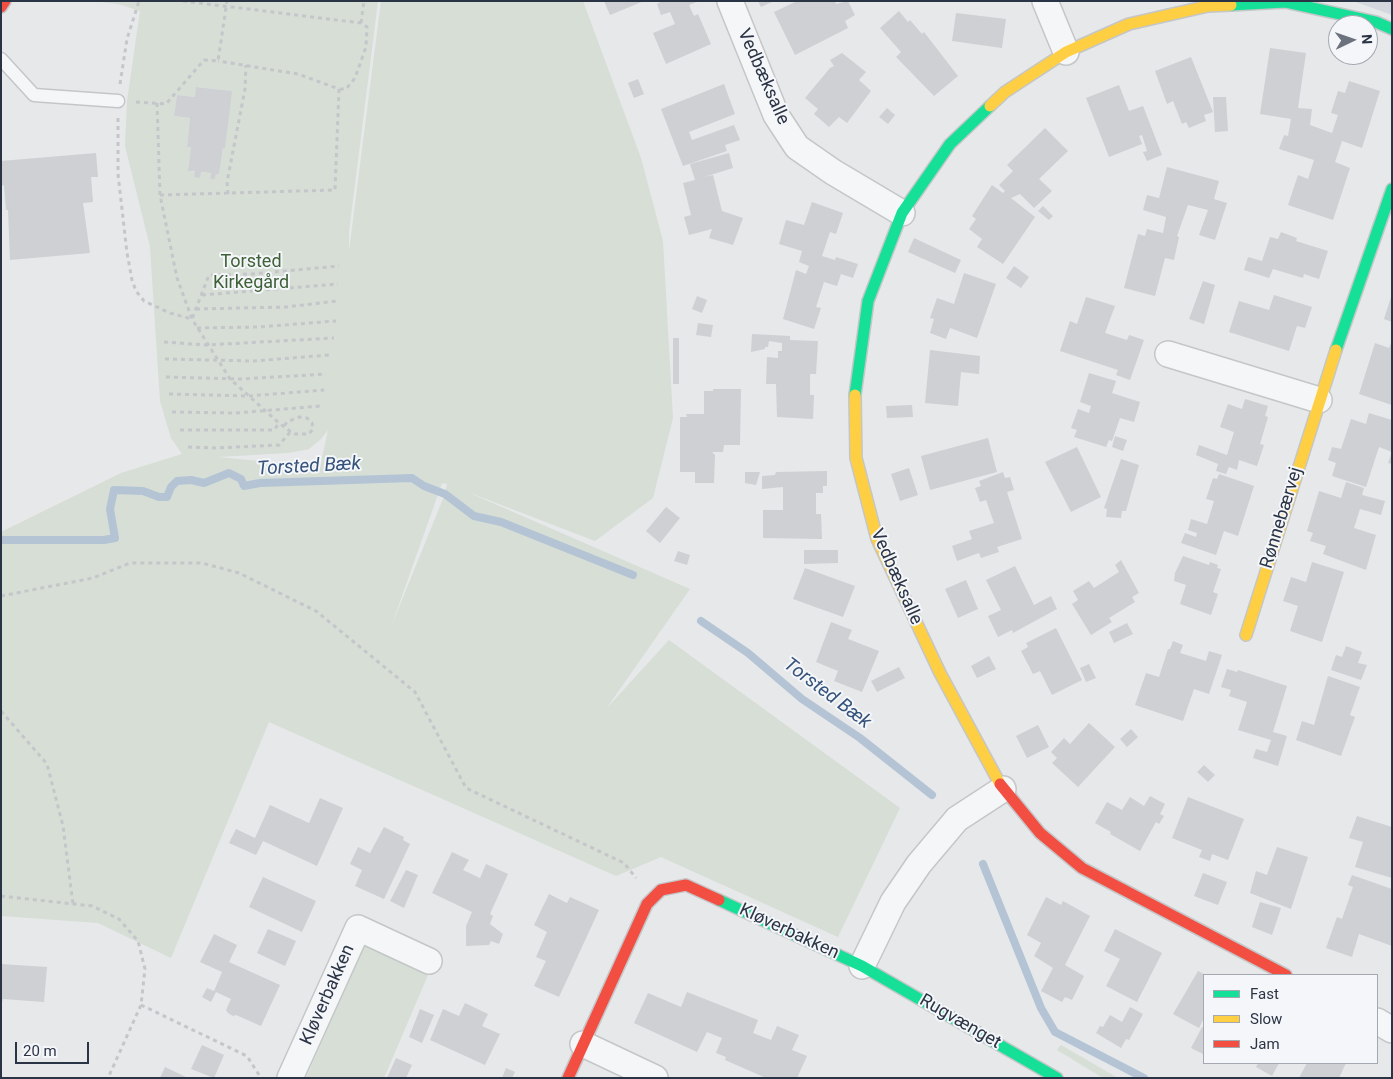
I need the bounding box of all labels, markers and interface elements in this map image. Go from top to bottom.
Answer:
north arrow [1328,15,1378,65]
street label: Vedbæksalle [732,26,794,128]
text: N [1359,34,1375,45]
park label: Torsted Kirkegård [213,251,289,294]
water label: Torsted Bæk [257,453,361,481]
street label: Rønnebærvej [1256,465,1308,571]
street label: Vedbæksalle [865,526,927,628]
water label: Torsted Bæk [779,654,875,734]
street label: Kløverbakken [736,899,842,965]
street label: Kløverbakken [296,941,360,1049]
legend [1203,974,1378,1064]
text: Fast [1250,985,1279,1003]
street label: Rugvænget [915,990,1005,1054]
text: Slow [1250,1010,1282,1028]
scale bar [18,1032,91,1064]
text: Jam [1250,1035,1280,1053]
text: 20 m [23,1042,57,1060]

